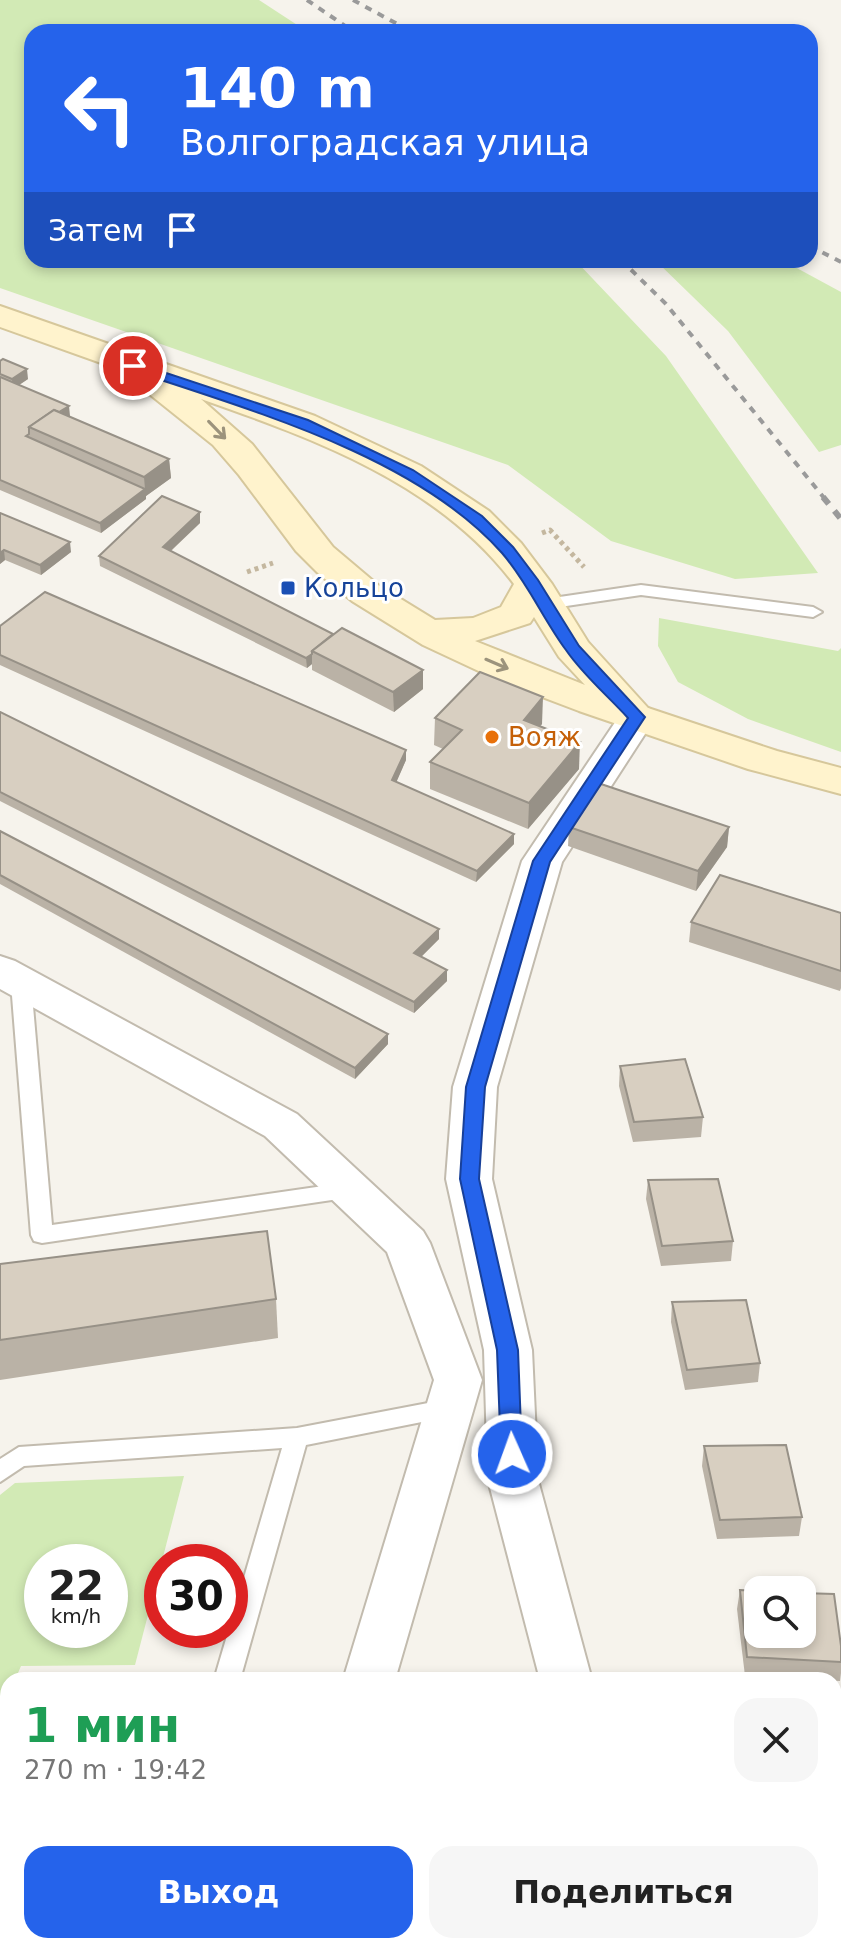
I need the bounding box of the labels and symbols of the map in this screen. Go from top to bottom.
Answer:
pin [99,332,167,400]
one-way arrow [207,420,226,440]
place label: Кольцо [304,573,404,603]
marker: Кольцо [279,579,297,597]
one-way arrow [484,657,509,672]
place label: Вояж [508,722,581,752]
marker: Вояж [483,728,501,746]
position arrow [470,1412,554,1496]
speed limit sign: 30 [144,1544,248,1648]

